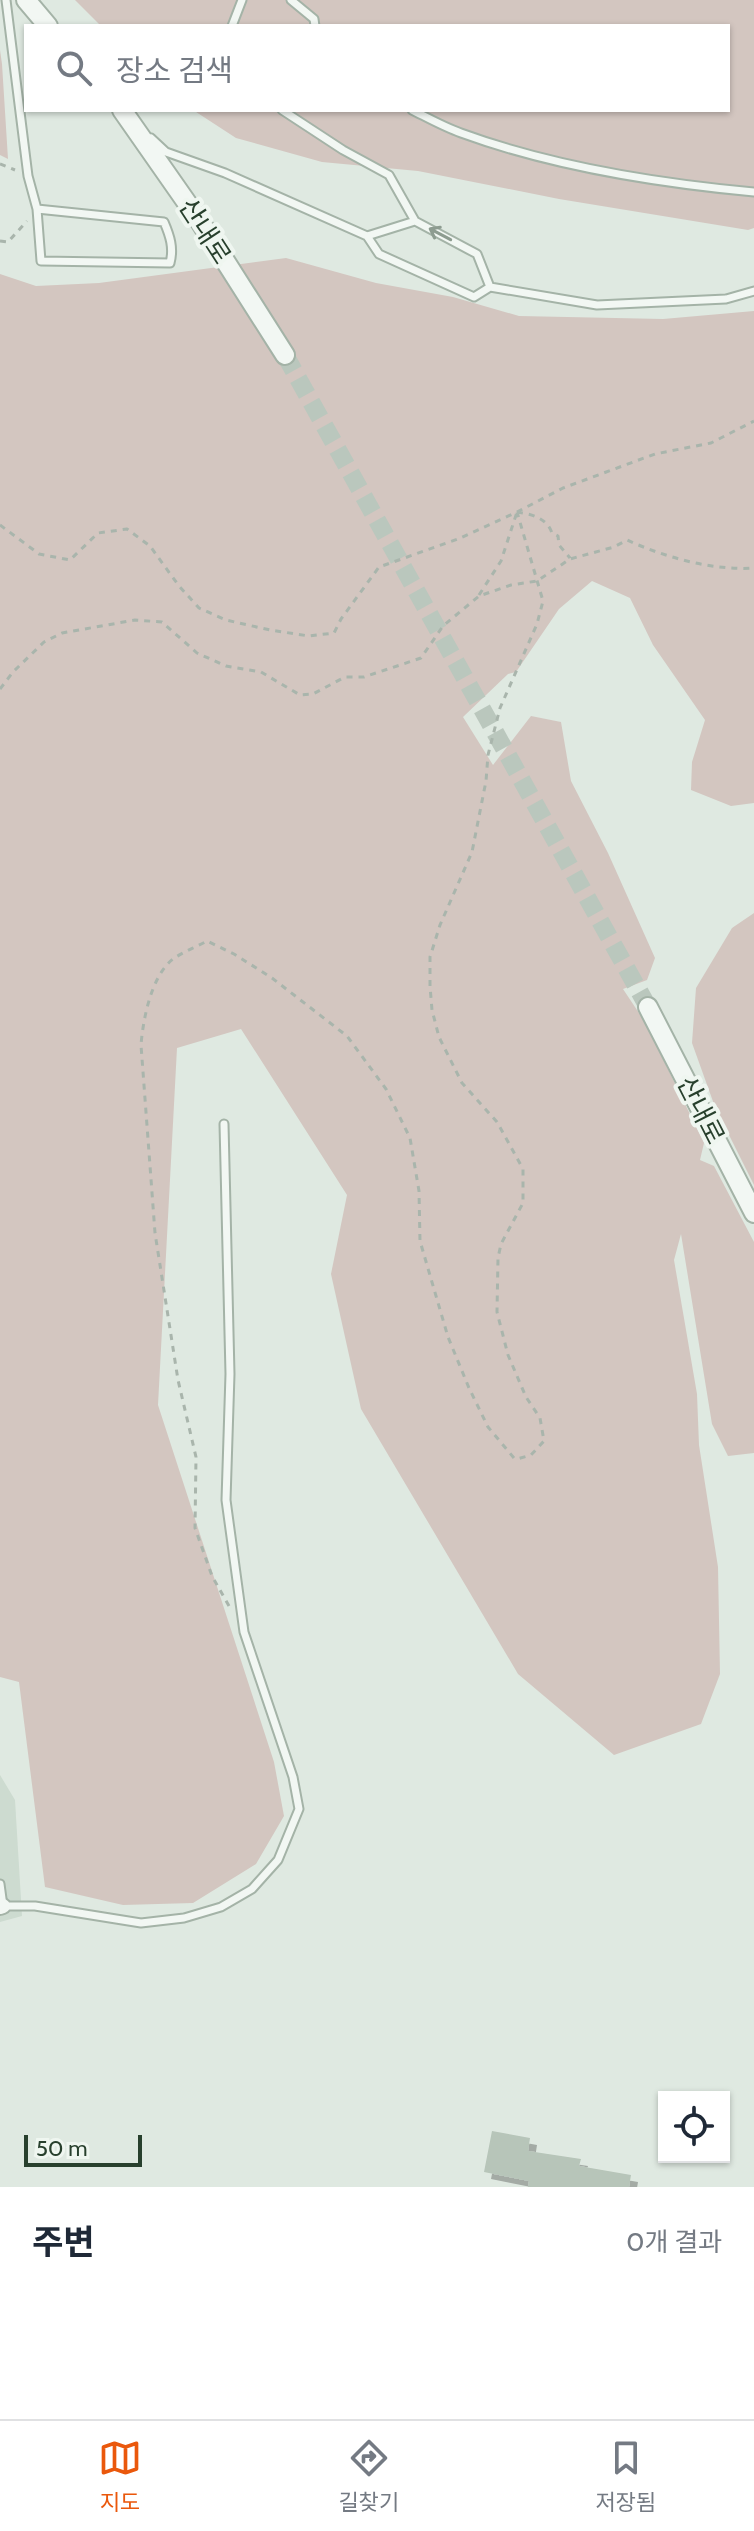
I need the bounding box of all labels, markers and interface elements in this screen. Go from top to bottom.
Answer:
search box [24,24,730,112]
icon: search [52,46,96,90]
text: 장소 검색 [116,52,233,89]
street label: 산내로 [172,192,238,270]
one-way arrow [429,226,452,242]
street label: 산내로 [670,1071,732,1149]
map controls [658,2091,730,2163]
button: locate [658,2091,730,2163]
scale bar [24,2131,142,2167]
text: 50 m [36,2135,88,2162]
text: 주변 [32,2221,95,2263]
text: 0개 결과 [626,2226,722,2258]
tab: 지도 [98,2436,142,2516]
tab: 길찾기 [338,2436,399,2516]
tab: 저장됨 [595,2436,656,2516]

